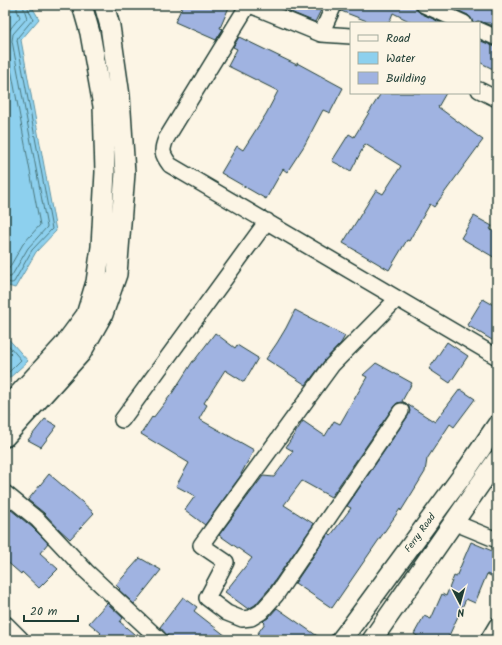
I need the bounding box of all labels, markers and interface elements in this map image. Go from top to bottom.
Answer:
legend [350,22,480,94]
text: Road [386,29,411,48]
text: Water [386,49,416,68]
text: Building [386,69,426,88]
street label: Ferry Road [400,509,440,556]
north arrow [440,583,480,623]
scale bar [24,597,78,623]
text: 20 m [30,602,58,621]
text: N [456,603,465,621]

